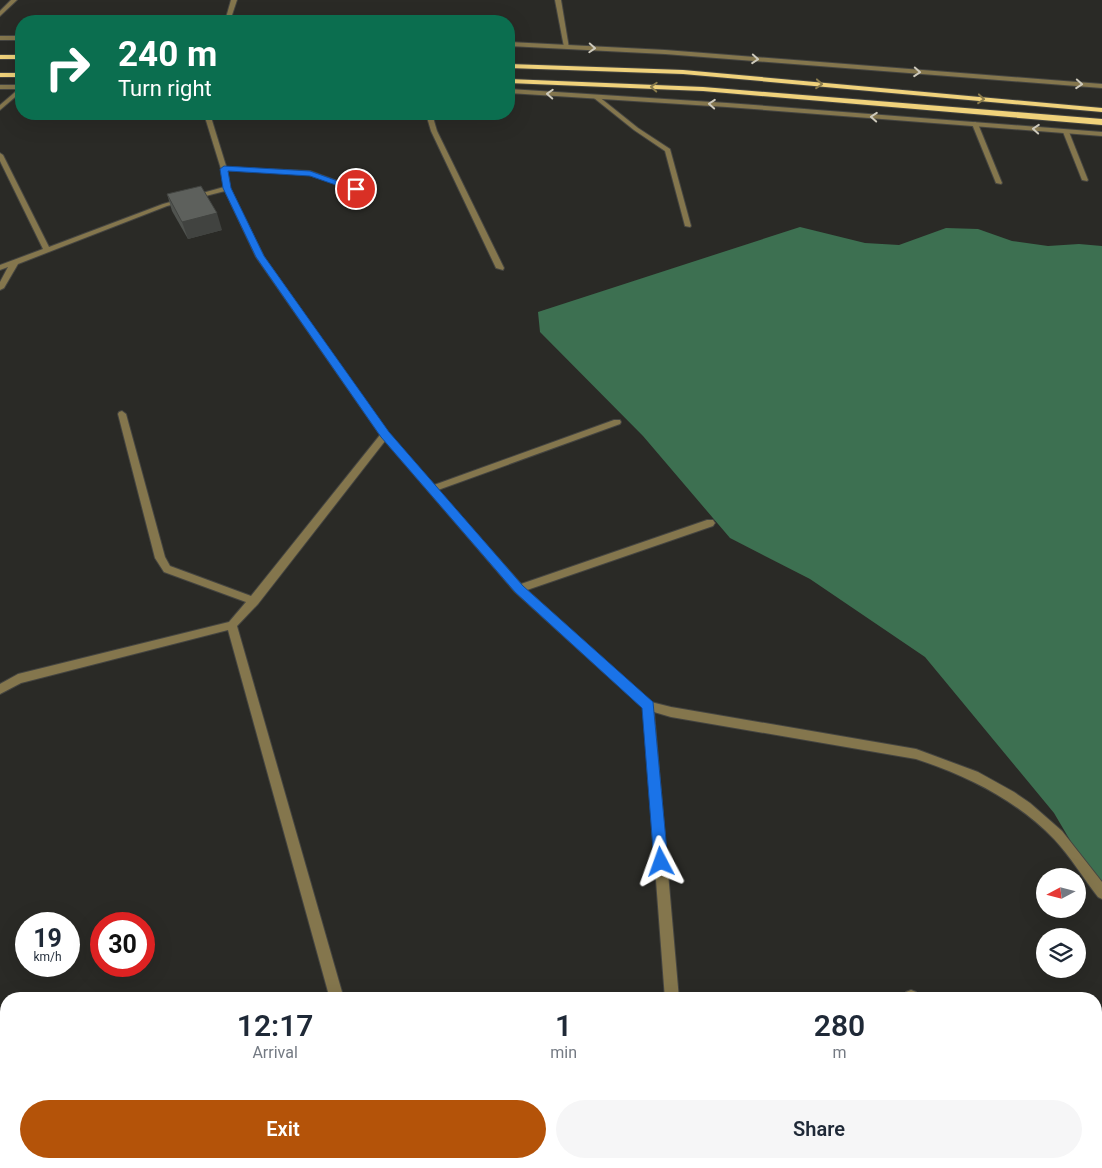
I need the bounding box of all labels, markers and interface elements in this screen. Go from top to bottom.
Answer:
text: 240 m [118,34,217,75]
icon: right [35,35,100,100]
one-way arrow [589,43,597,54]
one-way arrow [751,53,759,64]
one-way arrow [913,66,921,77]
text: Turn right [118,76,212,101]
one-way arrow [1075,78,1083,89]
one-way arrow [815,79,823,90]
one-way arrow [650,82,658,93]
one-way arrow [545,88,553,99]
one-way arrow [977,93,985,104]
one-way arrow [708,99,716,110]
one-way arrow [870,111,878,122]
one-way arrow [1032,124,1040,135]
pin [335,168,377,210]
icon: arrive [342,175,370,203]
position arrow [634,835,686,887]
north arrow [1036,868,1086,918]
map controls [1036,868,1086,978]
speed limit sign: 30 [90,912,155,977]
text: 19 [33,924,62,953]
button: layers [1036,928,1086,978]
text: km/h [33,950,62,964]
text: 12:17 [237,1008,314,1043]
text: 1 [555,1008,572,1043]
text: 280 [814,1008,865,1043]
text: Arrival [252,1043,298,1062]
text: min [550,1043,577,1062]
text: m [832,1043,847,1062]
button: Exit [20,1100,546,1158]
button: Share [556,1100,1082,1158]

